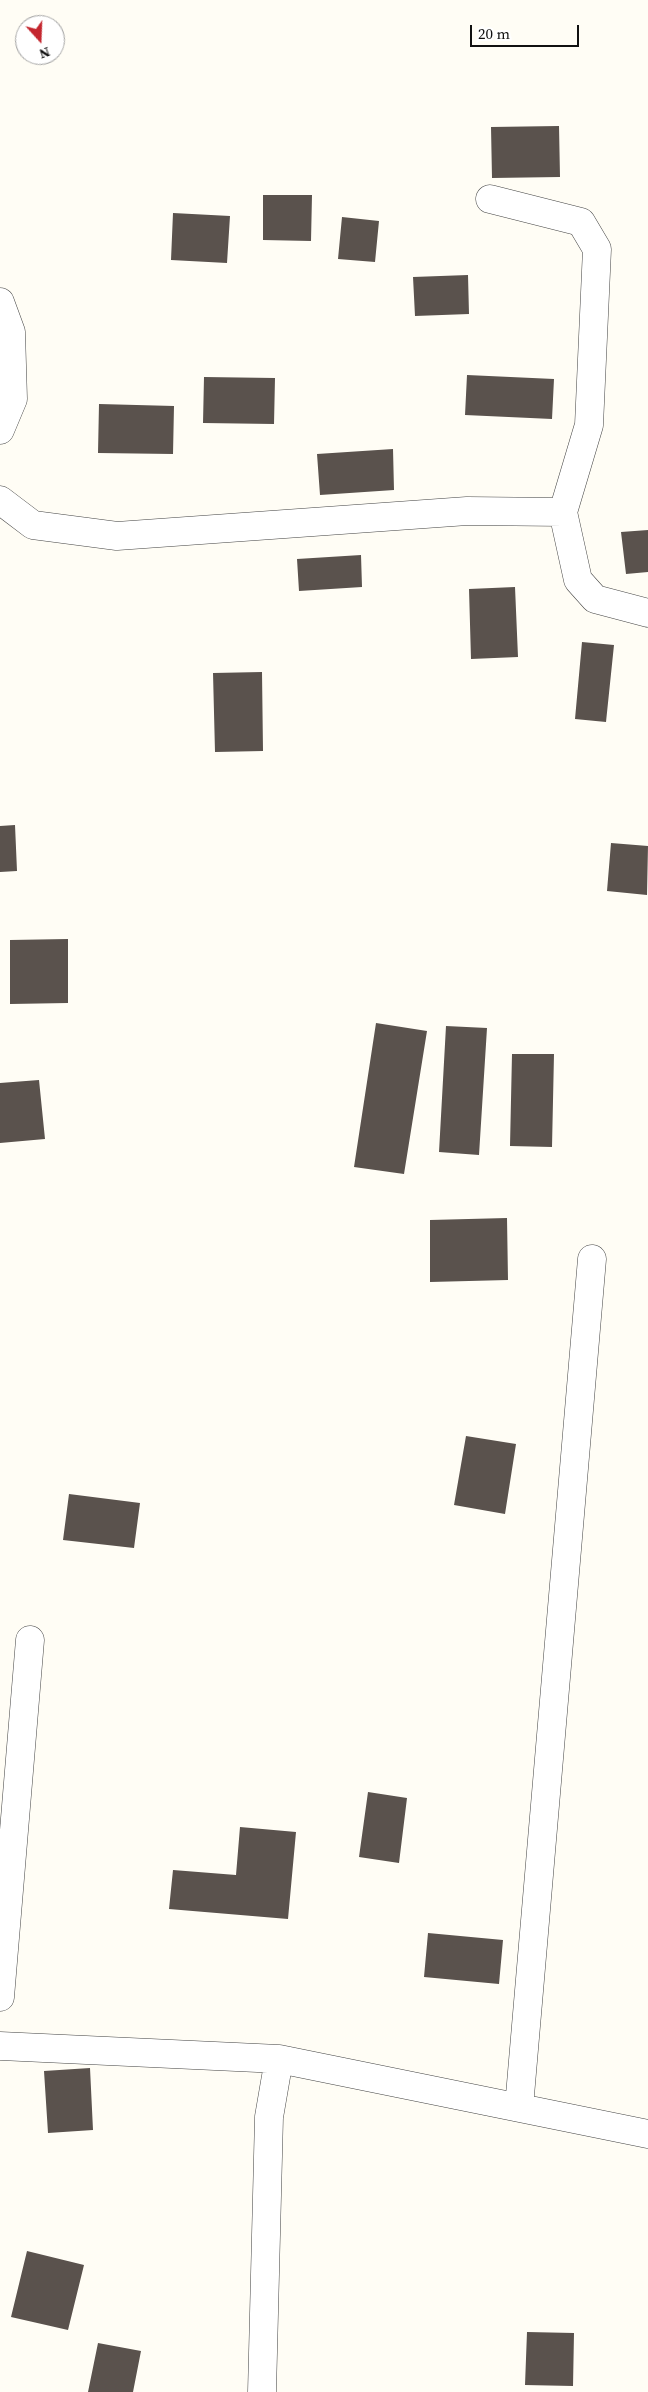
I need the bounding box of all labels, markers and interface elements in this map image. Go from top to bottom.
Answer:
north arrow [15,15,65,65]
scale bar [473,15,582,47]
text: 20 m [478,23,510,44]
text: N [37,42,53,64]

